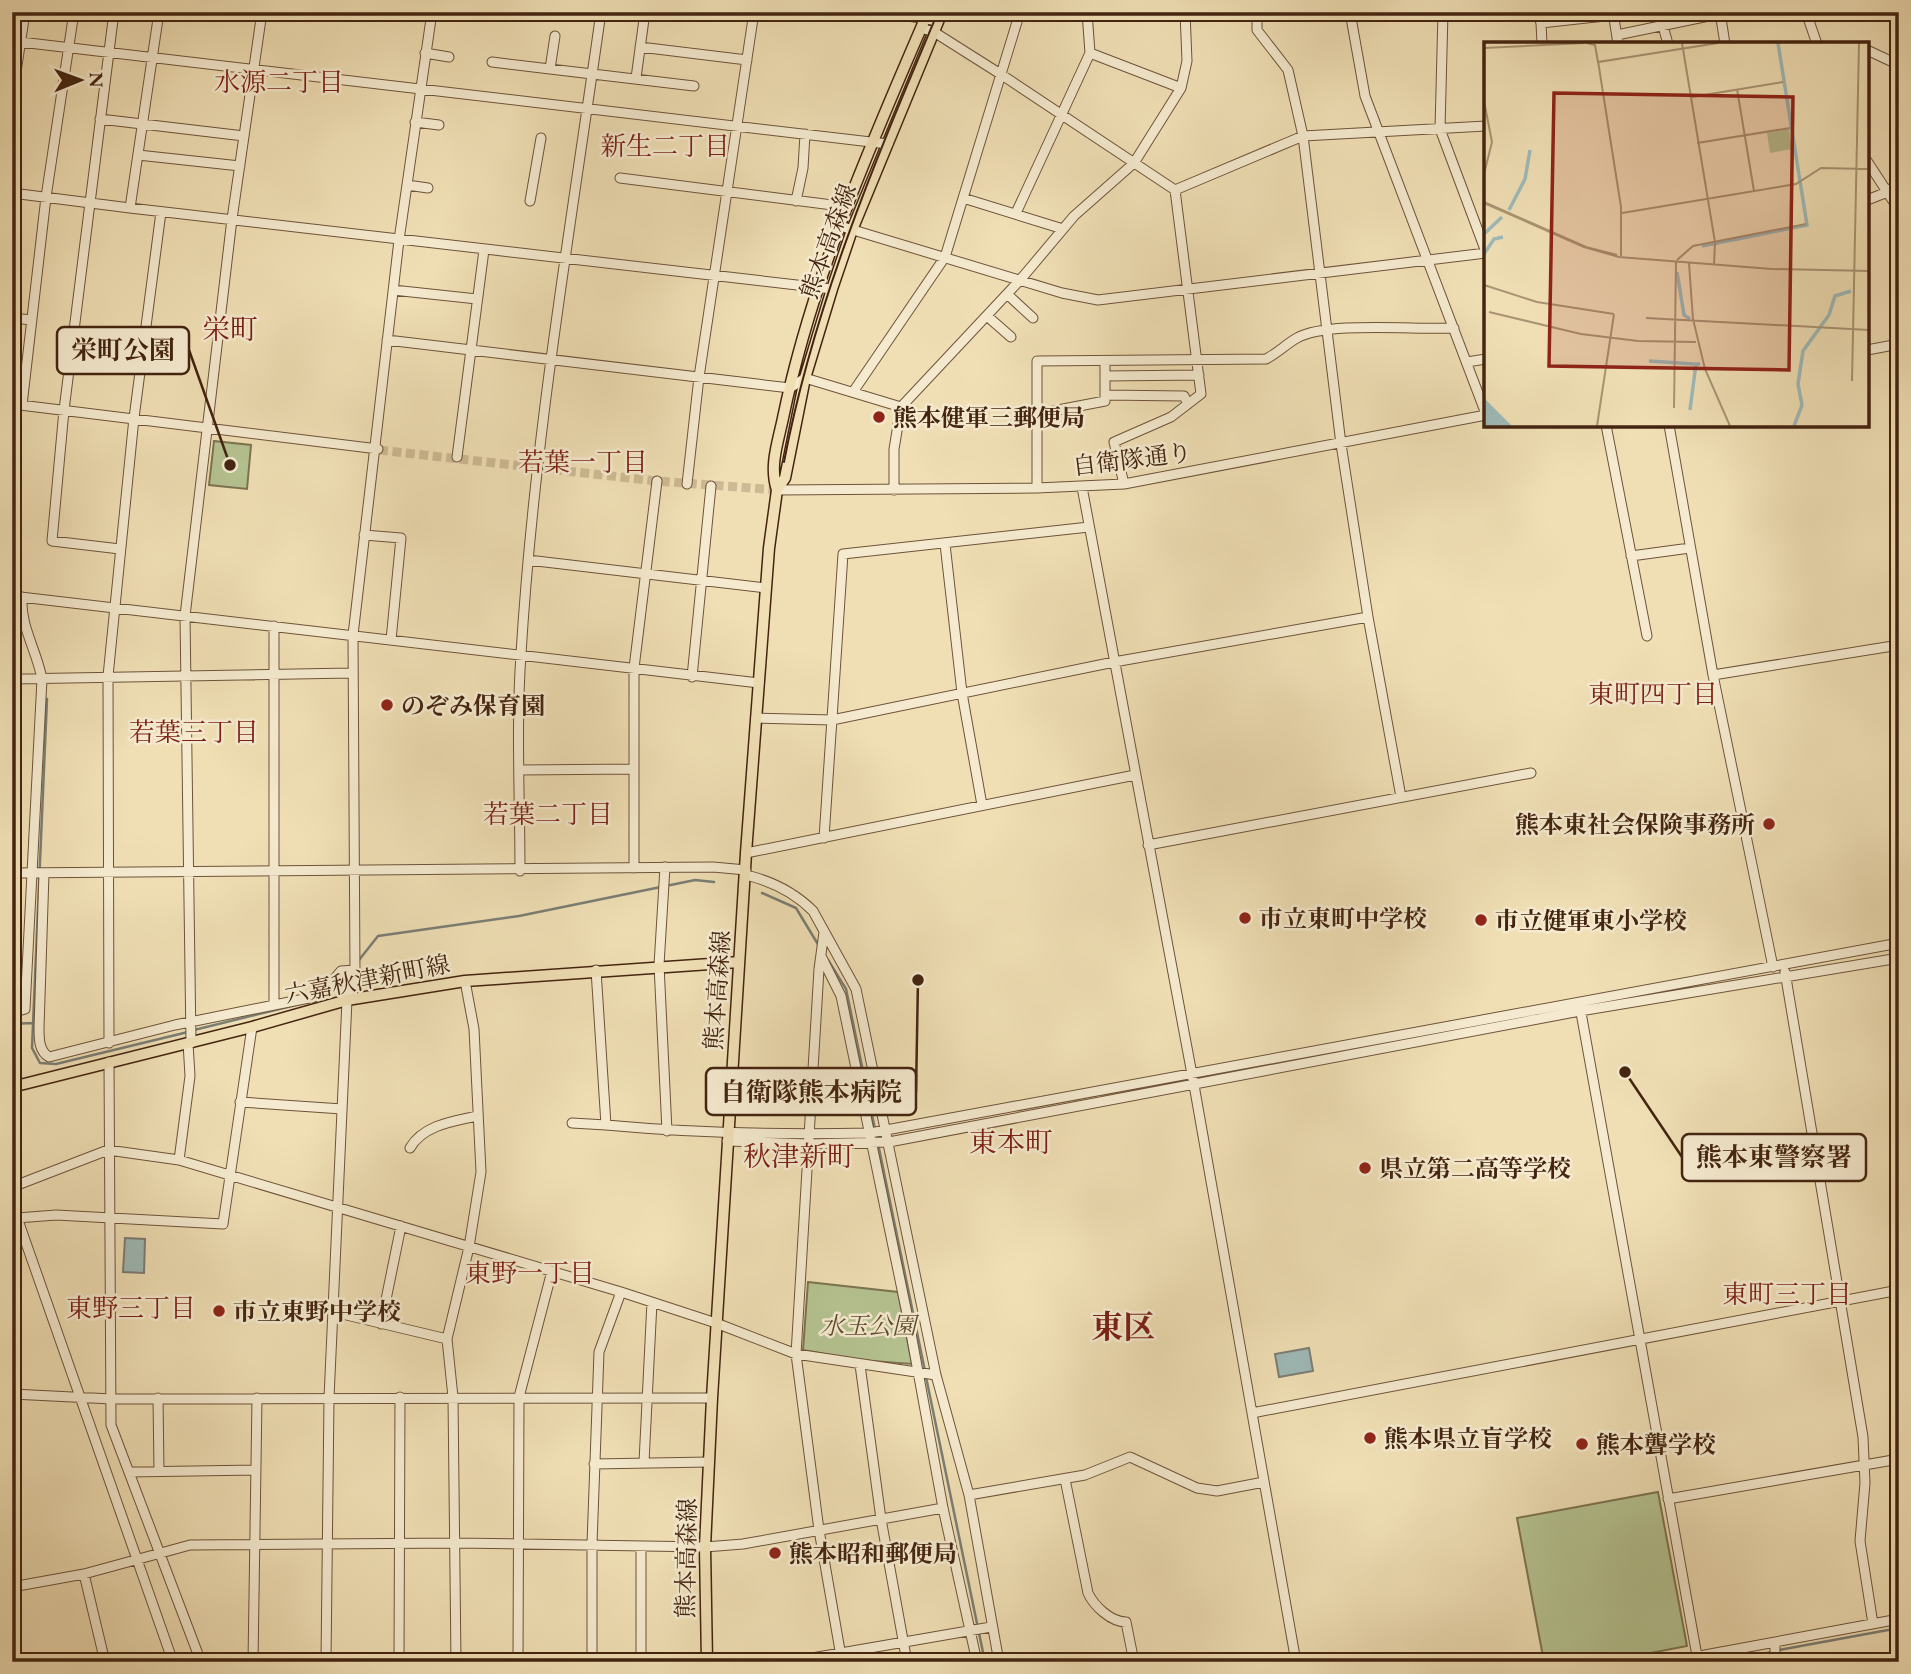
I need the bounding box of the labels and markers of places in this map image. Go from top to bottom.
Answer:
callout: 栄町公園 [57,327,189,374]
place label: 熊本健軍三郵便局 [893,402,1085,433]
marker: 熊本健軍三郵便局 [871,409,887,425]
place label: のぞみ保育園 [401,690,545,721]
marker: のぞみ保育園 [379,697,395,713]
place label: 熊本東社会保険事務所 [1515,809,1755,840]
marker: 熊本東社会保険事務所 [1761,816,1777,832]
place label: 市立東町中学校 [1259,903,1427,934]
place label: 市立健軍東小学校 [1495,905,1687,936]
marker: 市立東町中学校 [1237,910,1253,926]
marker: 市立健軍東小学校 [1473,912,1489,928]
callout: 自衛隊熊本病院 [706,1068,916,1115]
callout: 熊本東警察署 [1682,1134,1866,1181]
place label: 県立第二高等学校 [1379,1153,1571,1184]
marker: 県立第二高等学校 [1357,1160,1373,1176]
place label: 市立東野中学校 [233,1296,401,1327]
marker: 市立東野中学校 [211,1303,227,1319]
place label: 熊本県立盲学校 [1384,1423,1552,1454]
place label: 熊本聾学校 [1596,1429,1716,1460]
marker: 熊本県立盲学校 [1362,1430,1378,1446]
marker: 熊本聾学校 [1574,1436,1590,1452]
place label: 熊本昭和郵便局 [789,1538,957,1569]
marker: 熊本昭和郵便局 [767,1545,783,1561]

